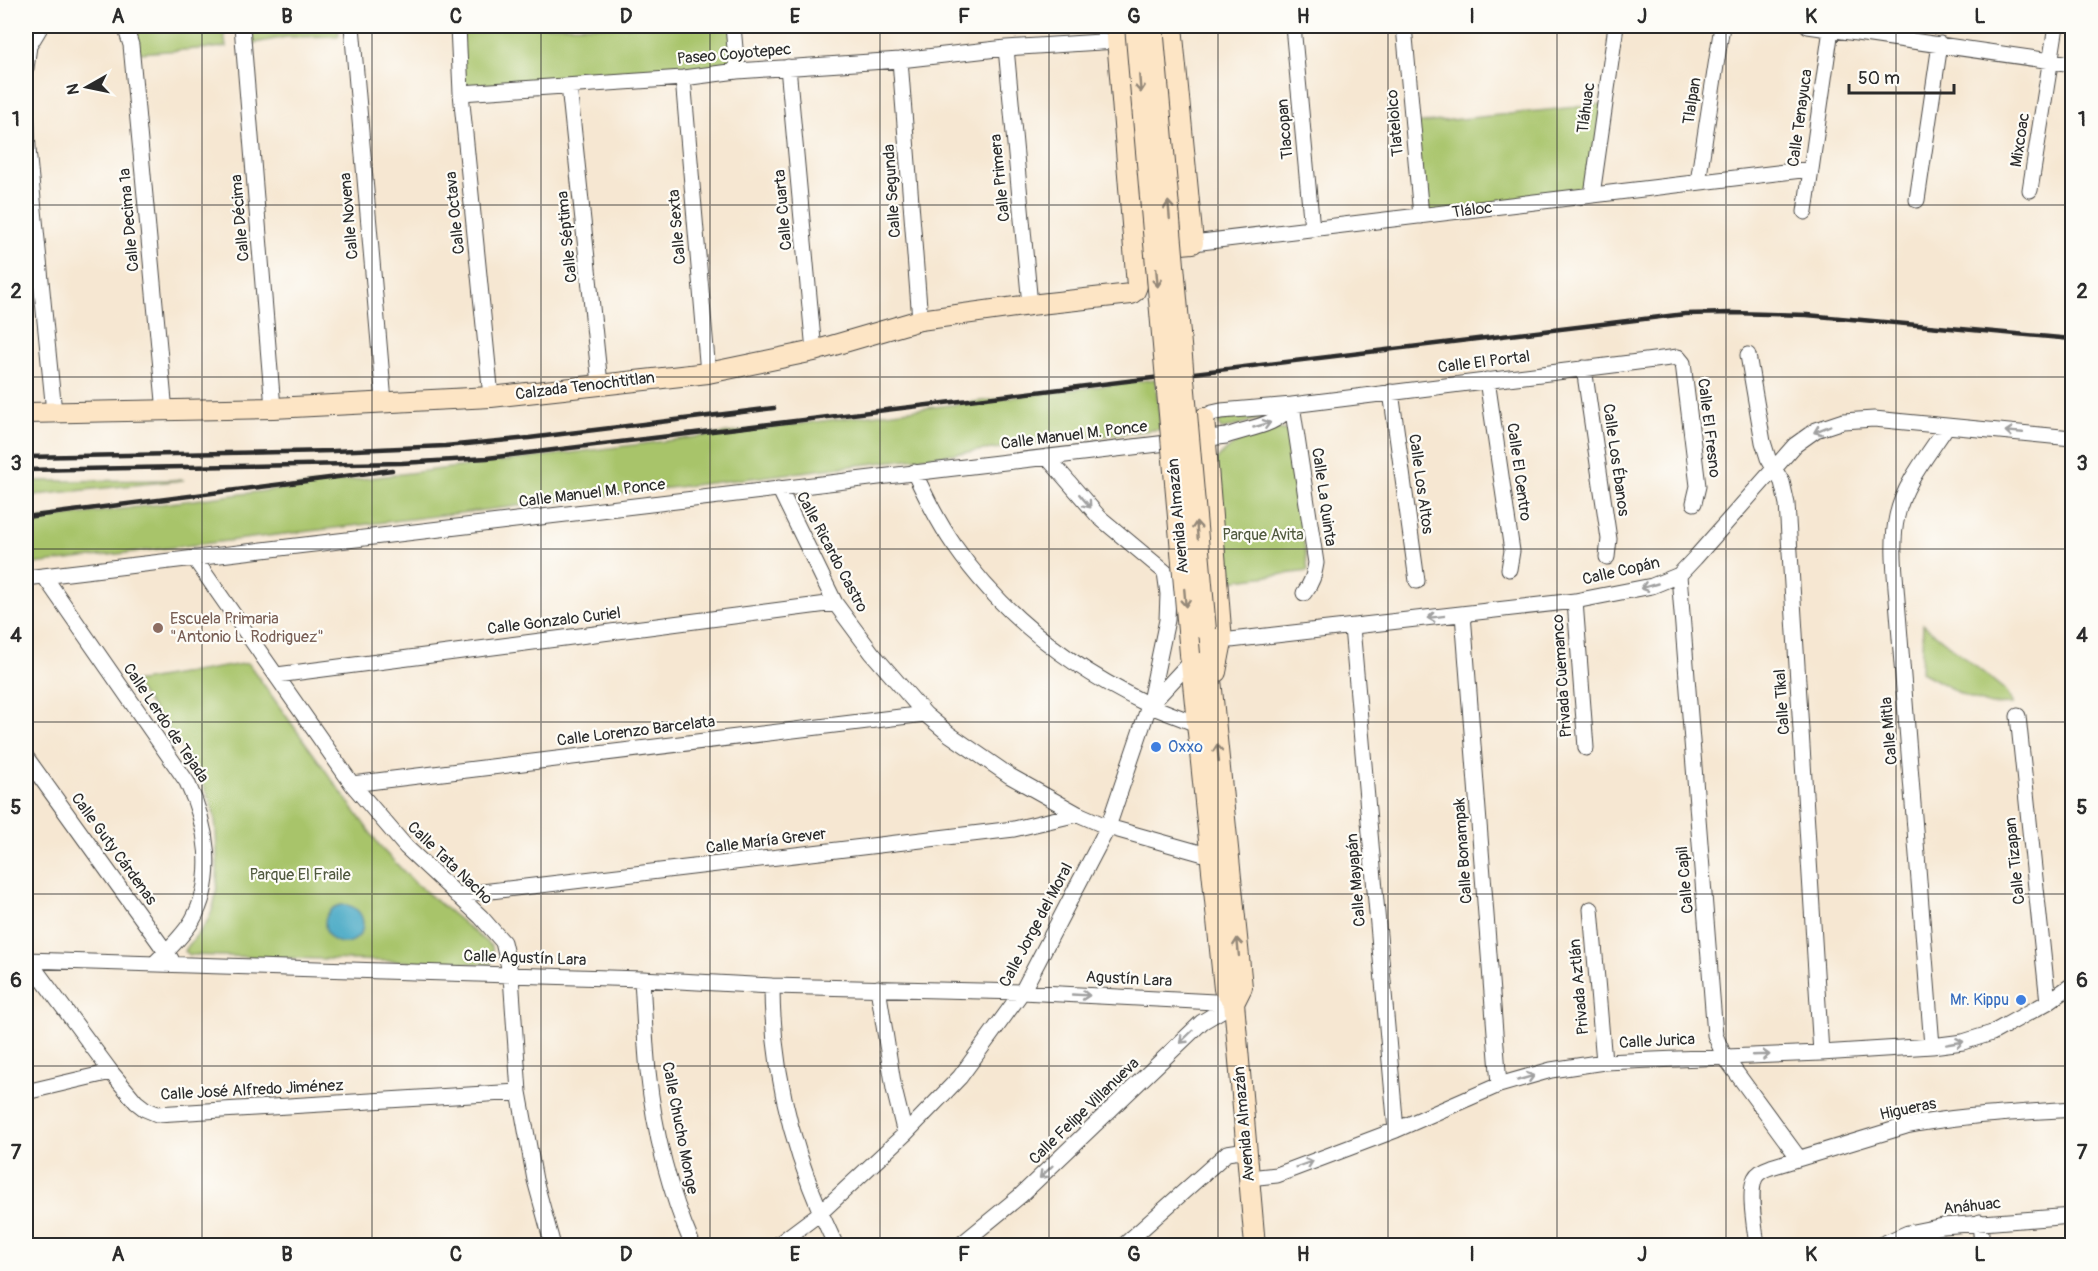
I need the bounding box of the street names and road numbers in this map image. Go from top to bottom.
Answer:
street label: Paseo Coyotepec [676,39,792,69]
street label: Calle Tenayuca [1783,68,1817,168]
street label: Tlalpan [1678,76,1706,126]
street label: Tláhuac [1573,81,1599,135]
street label: Tlatelolco [1382,88,1408,157]
street label: Tlacopan [1272,98,1298,160]
street label: Mixcoac [2006,111,2034,169]
street label: Calle Primera [985,133,1015,223]
street label: Calle Segunda [879,143,905,239]
street label: Calle Decima 1a [115,168,143,272]
street label: Calle Cuarta [769,169,797,251]
street label: Calle Octava [441,171,469,255]
street label: Calle Novena [335,172,363,260]
street label: Calle Décima [226,174,254,262]
street label: Calle Sexta [664,189,690,265]
street label: Calle Séptima [552,190,582,284]
street label: Tláloc [1451,198,1493,222]
street label: Calle El Portal [1437,346,1531,378]
street label: Calzada Tenochtitlan [514,368,656,404]
street label: Calle El Fresno [1693,377,1725,479]
street label: Calle Los Ébanos [1598,402,1634,518]
street label: Calle Manuel M. Ponce [1000,416,1148,454]
street label: Calle El Centro [1502,422,1536,523]
street label: Calle Los Altos [1404,433,1438,535]
street label: Calle La Quinta [1307,446,1341,548]
street label: Avenida Almazán [1163,458,1193,574]
street label: Calle Manuel M. Ponce [518,474,666,512]
street label: Calle Ricardo Castro [792,488,872,616]
street label: Calle Copán [1580,552,1662,590]
street label: Calle Gonzalo Curiel [486,603,622,639]
street label: Privada Cuemanco [1548,613,1576,738]
street label: Calle Lerdo de Tejada [119,659,213,787]
street label: Calle Tikal [1770,668,1794,736]
street label: Calle Mitla [1876,696,1902,766]
street label: Calle Lorenzo Barcelata [556,711,716,751]
street label: Calle Guty Cárdenas [67,789,161,909]
street label: Calle Bonampak [1449,797,1477,905]
street label: Calle Tata Nacho [403,817,497,909]
street label: Calle Tizapan [2000,817,2030,905]
street label: Calle María Grever [705,824,828,858]
street label: Calle Mayapán [1342,833,1370,927]
street label: Calle Capil [1672,845,1698,915]
street label: Calle Jorge del Moral [995,859,1077,991]
street label: Privada Aztlán [1565,938,1593,1036]
street label: Calle Agustín Lara [463,946,587,970]
street label: Agustín Lara [1085,967,1173,991]
street label: Calle Jurica [1618,1029,1696,1053]
street label: Calle Felipe Villanueva [1025,1053,1143,1169]
street label: Calle Chucho Monge [657,1060,703,1196]
street label: Avenida Almazán [1229,1066,1259,1182]
street label: Calle José Alfredo Jiménez [160,1075,344,1105]
street label: Higueras [1878,1093,1938,1125]
street label: Anáhuac [1942,1193,2002,1219]

